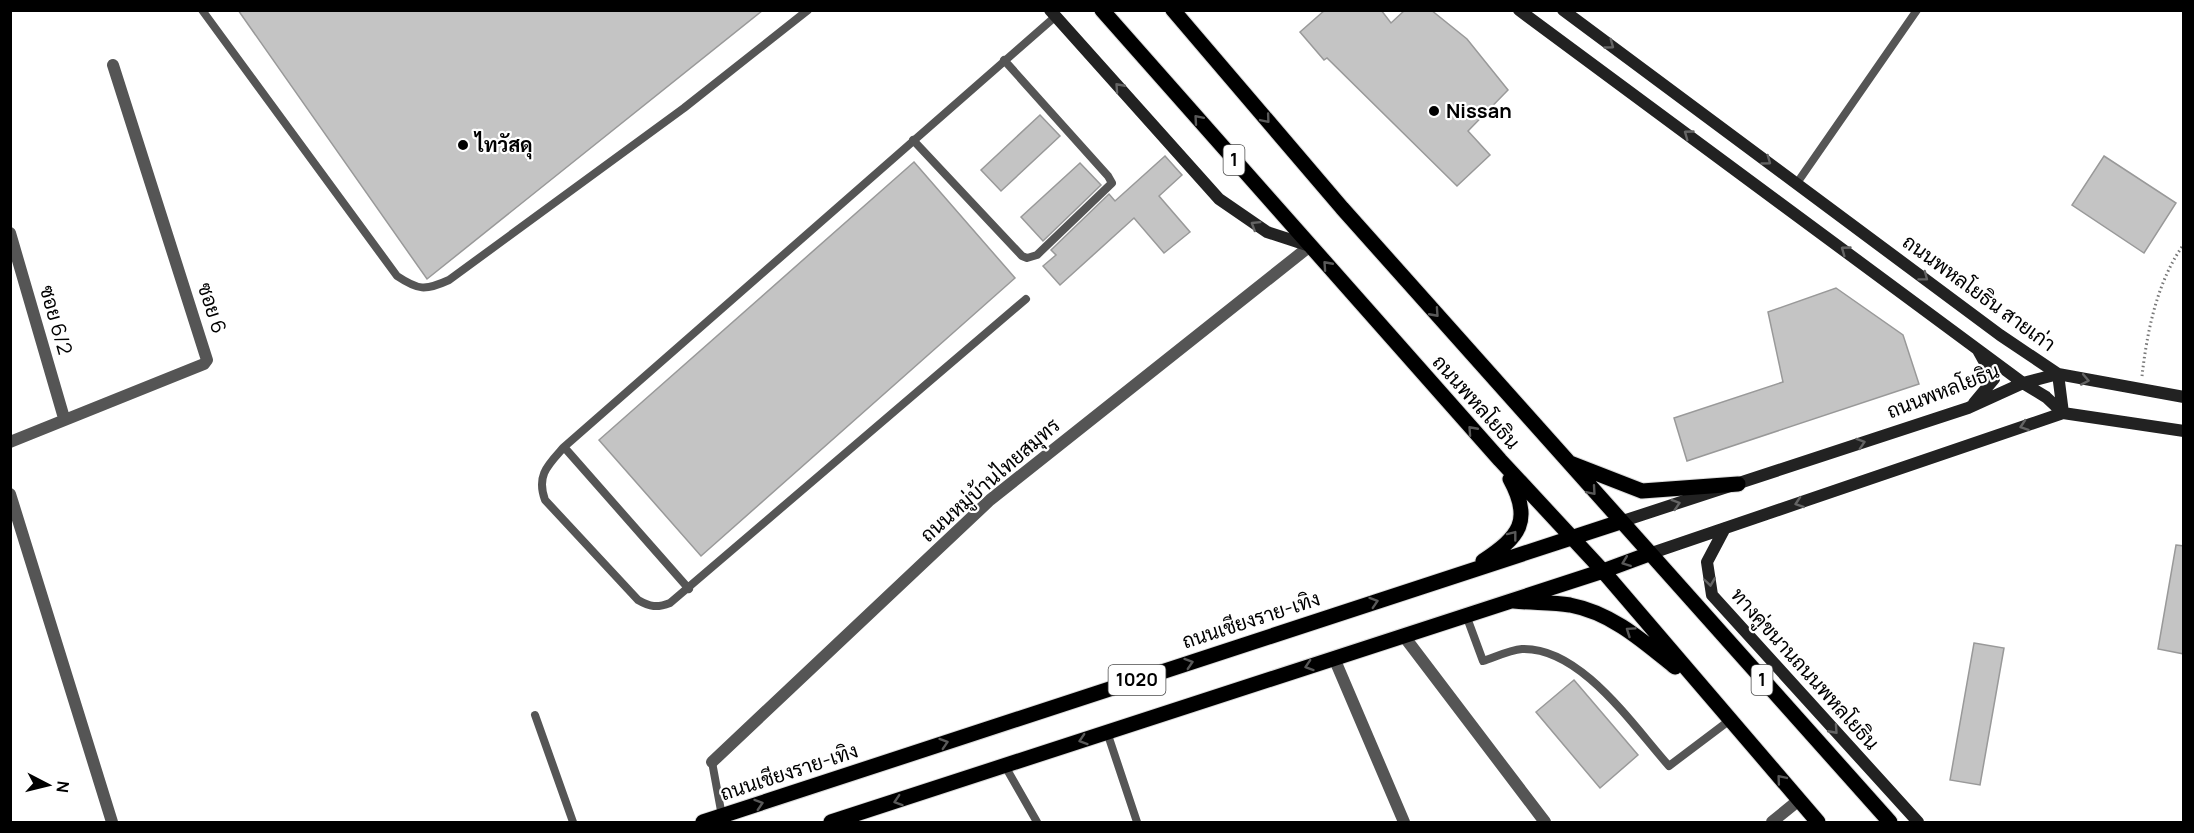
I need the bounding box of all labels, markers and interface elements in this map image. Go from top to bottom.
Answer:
one-way arrow [1604,38,1615,49]
one-way arrow [1115,83,1126,94]
place label: Nissan [1446,97,1512,124]
marker: Nissan [1427,104,1441,118]
one-way arrow [1259,112,1270,123]
one-way arrow [1194,115,1205,126]
place label: ไทวัสดุ [473,131,533,160]
one-way arrow [1683,131,1694,142]
marker: ไทวัสดุ [456,138,470,152]
road number: 1 [1224,145,1244,175]
one-way arrow [1761,154,1772,165]
one-way arrow [1251,222,1262,233]
street label: ถนนพหลโยธิน สายเก่า [1897,228,2061,357]
one-way arrow [1840,246,1851,257]
one-way arrow [1323,261,1334,272]
one-way arrow [1917,270,1928,281]
street label: ซอย 6 [192,279,233,337]
street label: ซอย 6/2 [34,282,79,358]
one-way arrow [1428,306,1439,317]
street label: ถนนพหลโยธิน [1427,349,1526,455]
street label: ถนนพหลโยธิน [1883,357,2003,424]
one-way arrow [2080,373,2090,386]
street label: ถนนหมู่บ้านไทยสมุทร [914,412,1066,549]
one-way arrow [2019,419,2030,431]
one-way arrow [1469,425,1480,436]
one-way arrow [1855,438,1866,451]
one-way arrow [1585,484,1596,495]
one-way arrow [1794,495,1805,508]
one-way arrow [1670,499,1681,511]
one-way arrow [1506,531,1517,542]
one-way arrow [1621,555,1631,568]
one-way arrow [1703,577,1716,587]
street label: ทางคู่ขนานถนนพหลโยธิน [1724,582,1885,757]
street label: ถนนเชียงราย-เทิง [1178,584,1323,655]
one-way arrow [1368,596,1379,609]
one-way arrow [1626,627,1637,638]
one-way arrow [1183,657,1194,670]
one-way arrow [1304,659,1315,671]
road number: 1020 [1108,665,1166,695]
road number: 1 [1752,665,1772,695]
one-way arrow [1827,723,1838,733]
one-way arrow [1078,733,1089,745]
street label: ถนนเชียงราย-เทิง [716,736,861,807]
one-way arrow [938,738,949,751]
north arrow [18,755,78,815]
one-way arrow [1778,775,1789,786]
text: N [51,780,75,794]
one-way arrow [893,793,904,806]
one-way arrow [753,799,764,811]

